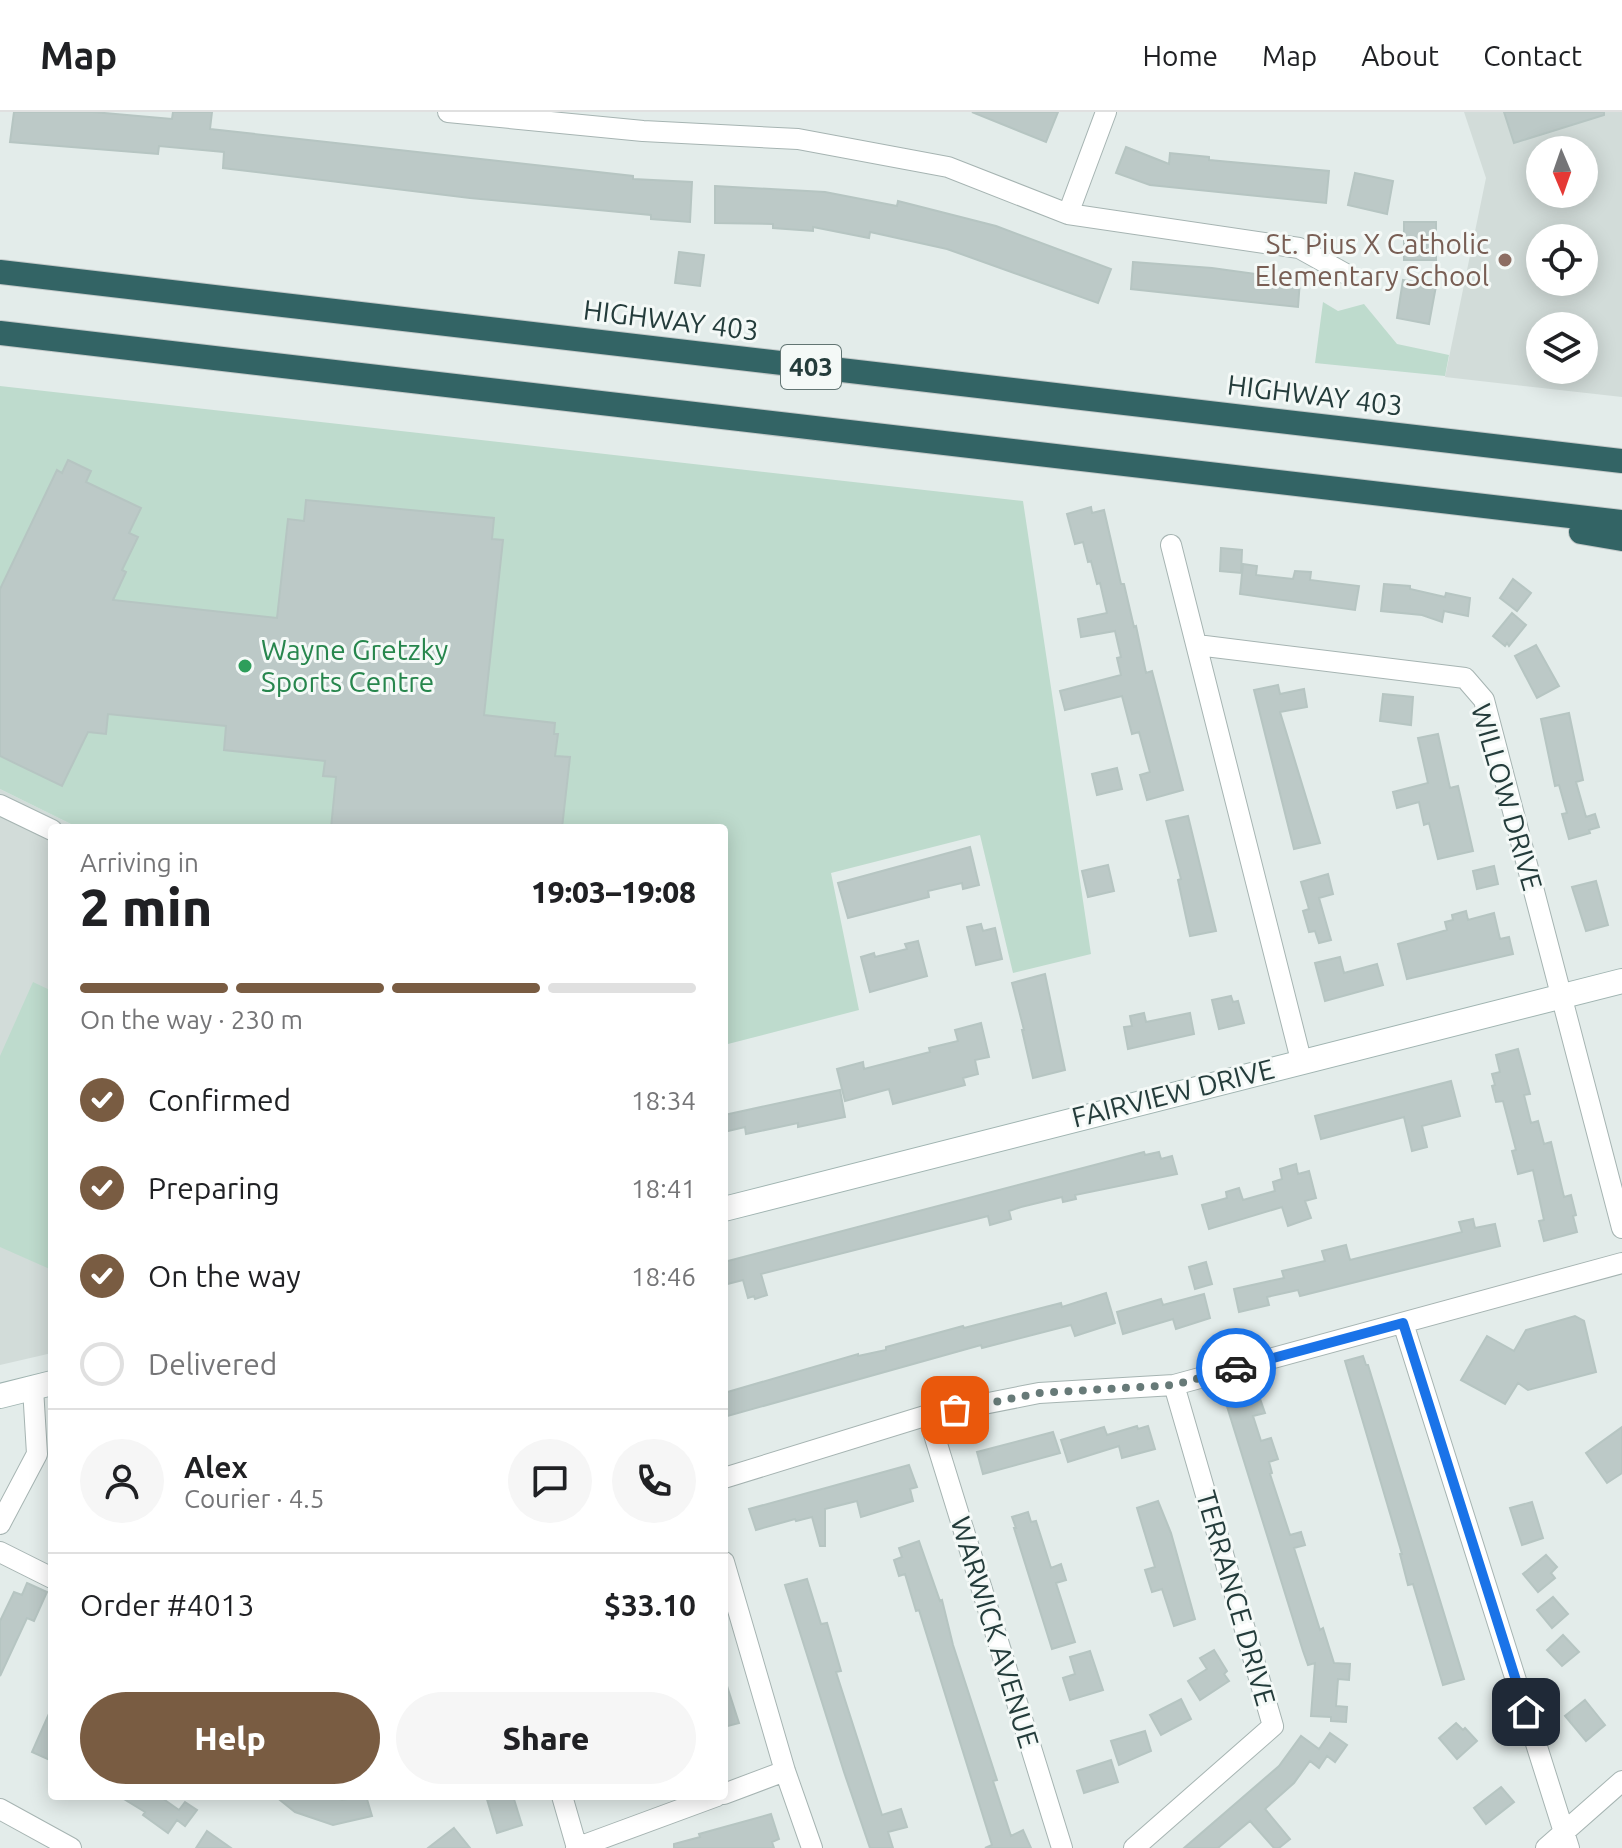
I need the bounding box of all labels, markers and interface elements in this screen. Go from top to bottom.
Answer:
text: Map [40,34,117,76]
text: Home [1143,40,1218,71]
text: Map [1262,40,1317,71]
text: About [1361,40,1439,71]
text: Contact [1483,40,1582,71]
north arrow [1526,136,1598,208]
map controls [1526,136,1598,384]
button: locate [1526,224,1598,296]
place label: St. Pius X Catholic Elementary School [1255,228,1489,291]
marker: St. Pius X Catholic Elementary School [1496,251,1514,269]
street label: HIGHWAY 403 [582,293,761,346]
button: layers [1526,312,1598,384]
road number: 403 [781,345,841,389]
street label: HIGHWAY 403 [1226,368,1405,421]
place label: Wayne Gretzky Sports Centre [261,634,448,697]
marker: Wayne Gretzky Sports Centre [236,657,254,675]
street label: WILLOW DRIVE [1466,700,1549,894]
text: Arriving in [80,848,199,877]
text: 19:03–19:08 [531,875,696,909]
text: 2 min [80,878,212,936]
text: On the way · 230 m [80,1005,303,1034]
street label: FAIRVIEW DRIVE [1069,1052,1277,1133]
icon: check [80,1078,124,1122]
text: Confirmed [148,1083,291,1117]
text: 18:34 [631,1086,696,1115]
icon: check [80,1166,124,1210]
text: Preparing [148,1171,280,1205]
text: 18:41 [631,1174,696,1203]
icon: check [80,1254,124,1298]
text: On the way [148,1259,301,1293]
text: 18:46 [631,1262,696,1291]
courier [1196,1328,1276,1408]
icon: car [1214,1346,1258,1390]
text: Delivered [148,1347,277,1381]
pin [921,1376,989,1444]
icon: bag [933,1388,977,1432]
button: person [80,1439,164,1523]
button: chat [508,1439,592,1523]
button: phone [612,1439,696,1523]
text: Alex [184,1450,248,1484]
text: Courier · 4.5 [184,1484,324,1513]
street label: TERRANCE DRIVE [1191,1487,1282,1709]
street label: WARWICK AVENUE [946,1513,1045,1751]
text: Order #4013 [80,1588,254,1622]
text: $33.10 [604,1588,696,1622]
pin [1492,1678,1560,1746]
icon: home [1504,1690,1548,1734]
button: Help [80,1692,380,1784]
button: Share [396,1692,696,1784]

